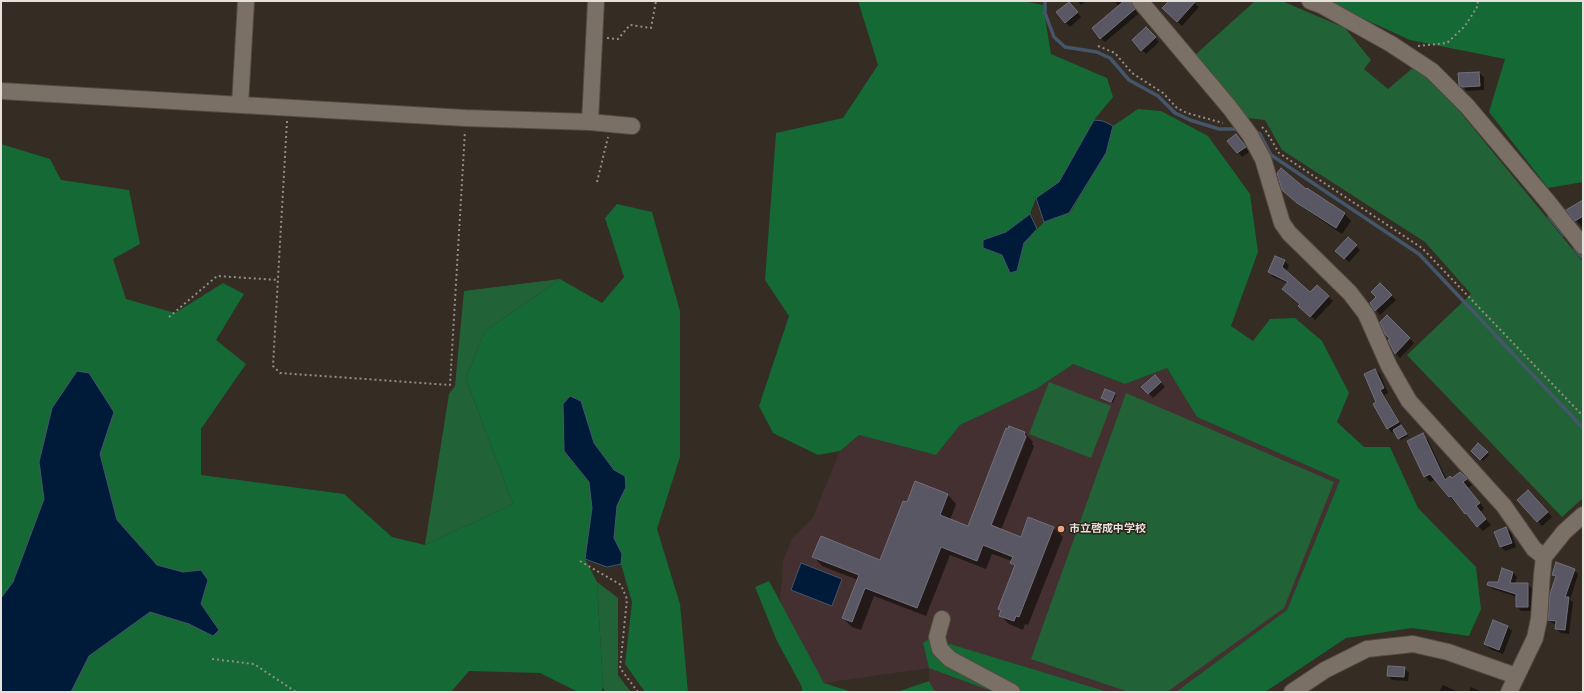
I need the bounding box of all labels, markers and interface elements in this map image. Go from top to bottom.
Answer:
place label: 市立啓成中学校 [1069,522,1146,536]
marker: 市立啓成中学校 [1056,524,1066,534]

